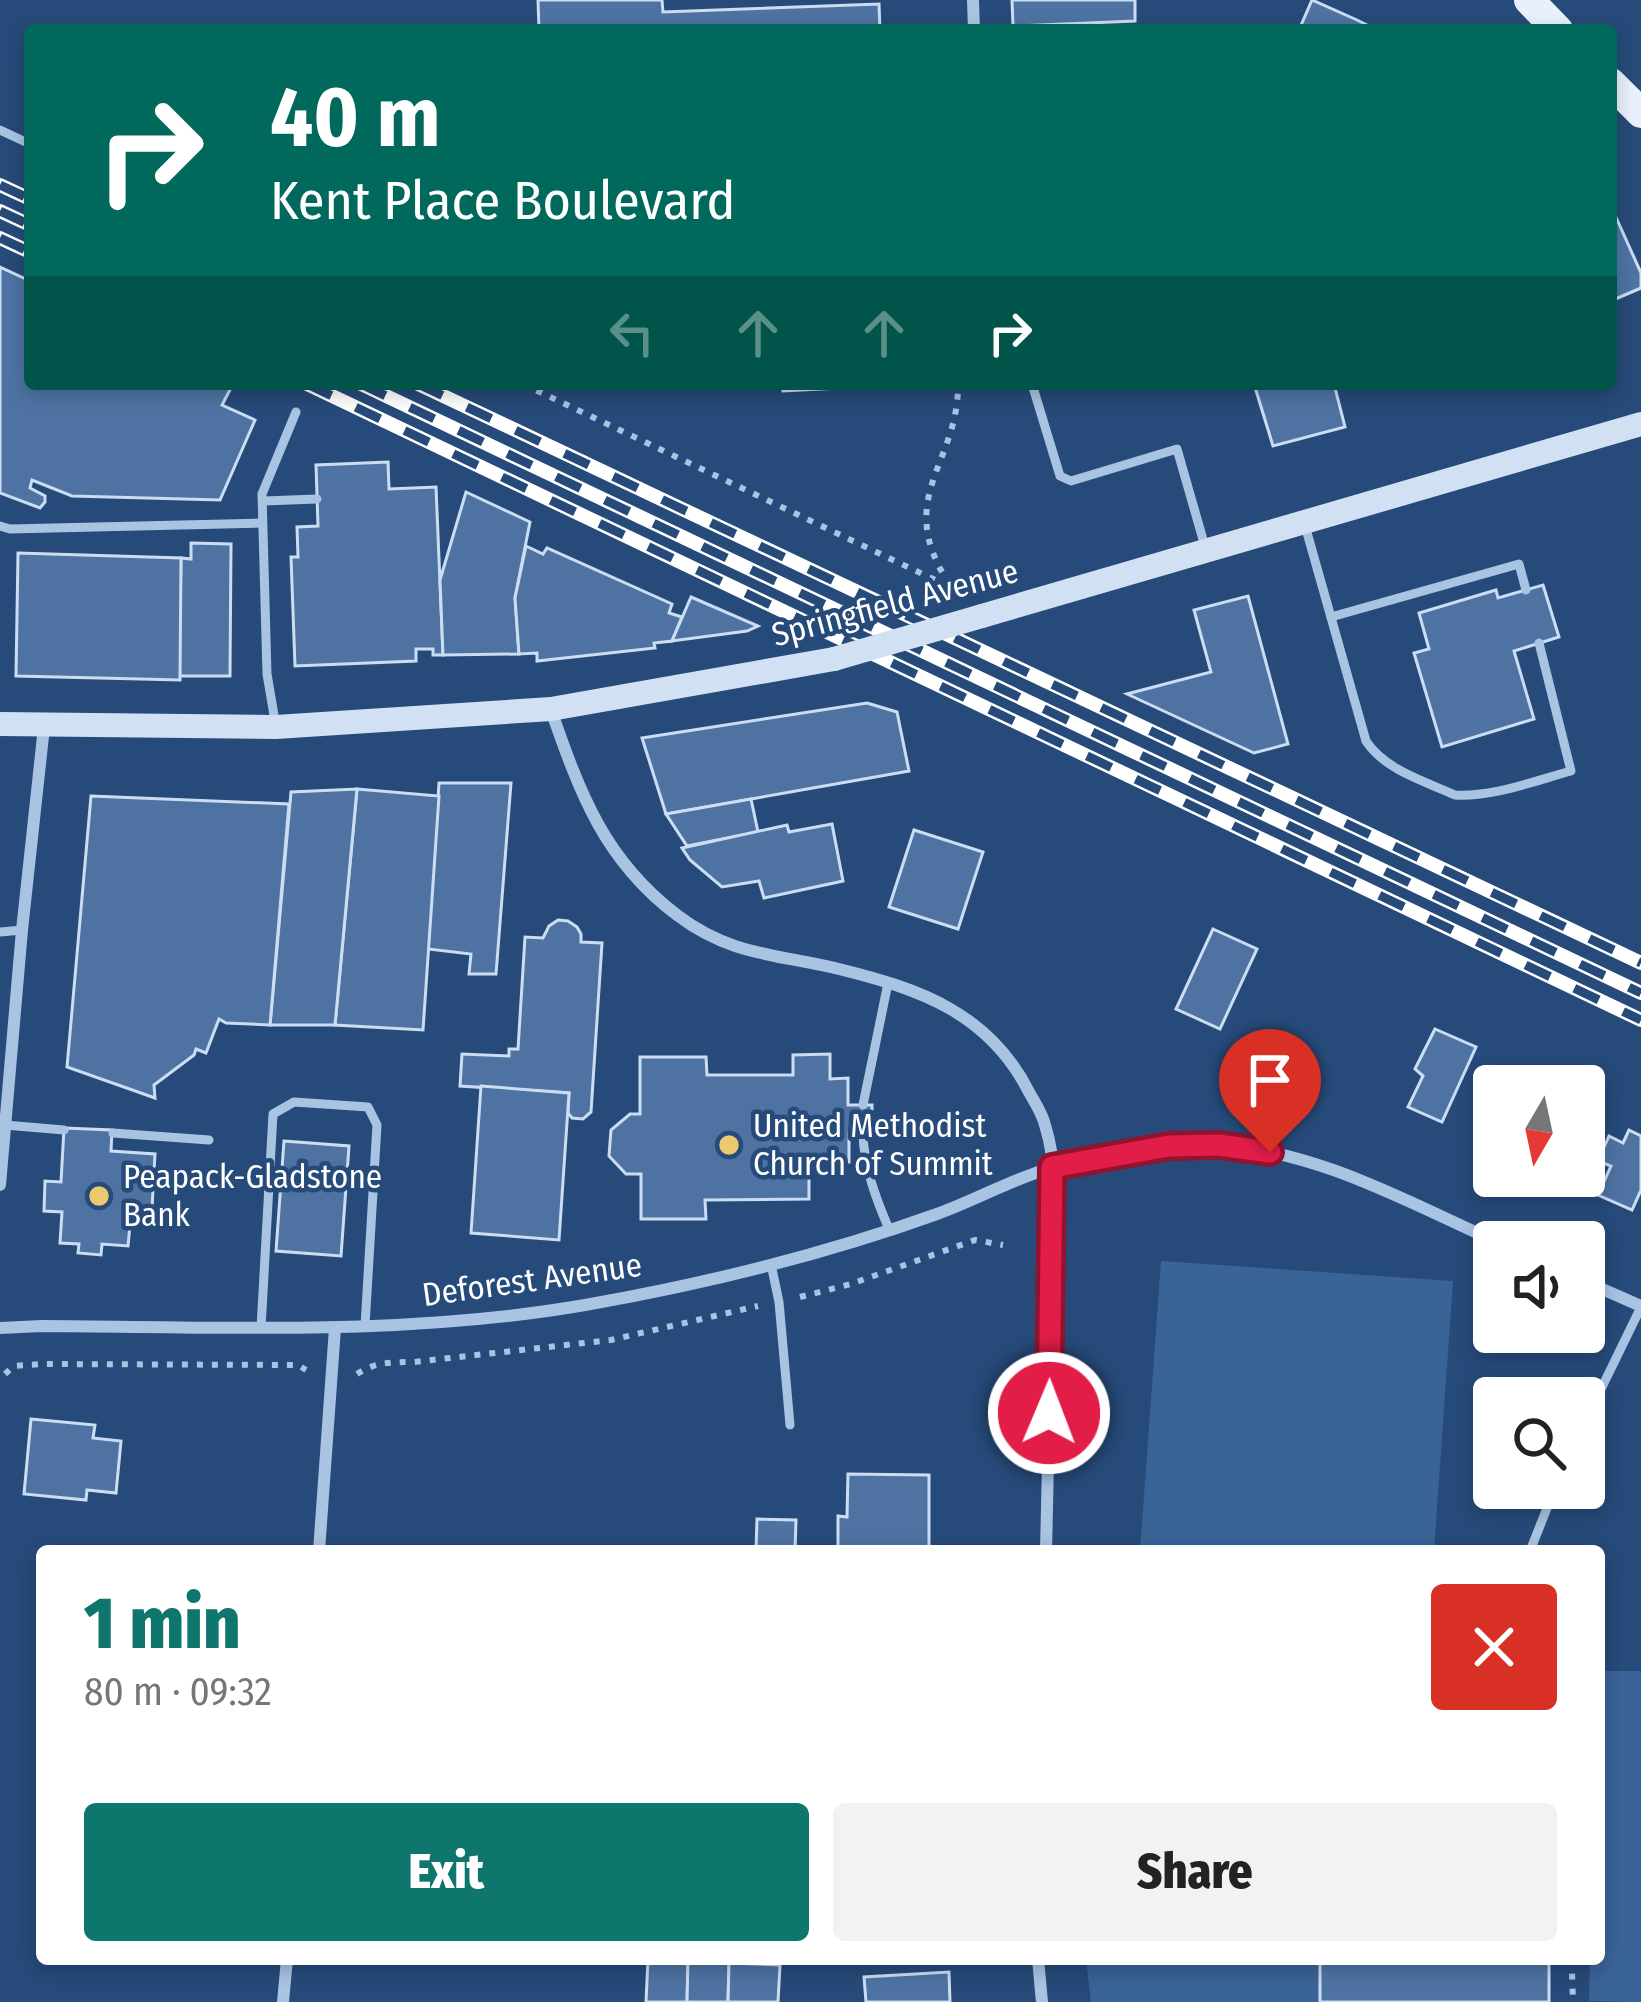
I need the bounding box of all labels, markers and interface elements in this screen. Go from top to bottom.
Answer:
text: 40 m [270,67,441,168]
icon: right [72,72,228,228]
text: Kent Place Boulevard [270,169,736,233]
icon: left [599,300,665,366]
icon: ahead [725,300,791,366]
icon: ahead [851,300,917,366]
icon: right [977,300,1043,366]
street label: Springfield Avenue [767,551,1023,655]
pin [1219,1029,1321,1152]
icon: arrive [1237,1047,1303,1113]
north arrow [1473,1065,1605,1197]
map controls [1473,1065,1605,1509]
place label: United Methodist Church of Summit [753,1106,993,1184]
marker: United Methodist Church of Summit [716,1132,742,1158]
place label: Peapack-Gladstone Bank [123,1157,382,1235]
marker: Peapack-Gladstone Bank [86,1183,112,1209]
button: sound [1473,1221,1605,1353]
street label: Deforest Avenue [420,1245,644,1315]
position arrow [986,1350,1112,1476]
button: search [1473,1377,1605,1509]
text: 1 min [84,1581,241,1667]
button: close [1431,1584,1557,1710]
text: 80 m · 09:32 [84,1669,272,1715]
button: Exit [84,1803,809,1941]
button: Share [833,1803,1557,1941]

